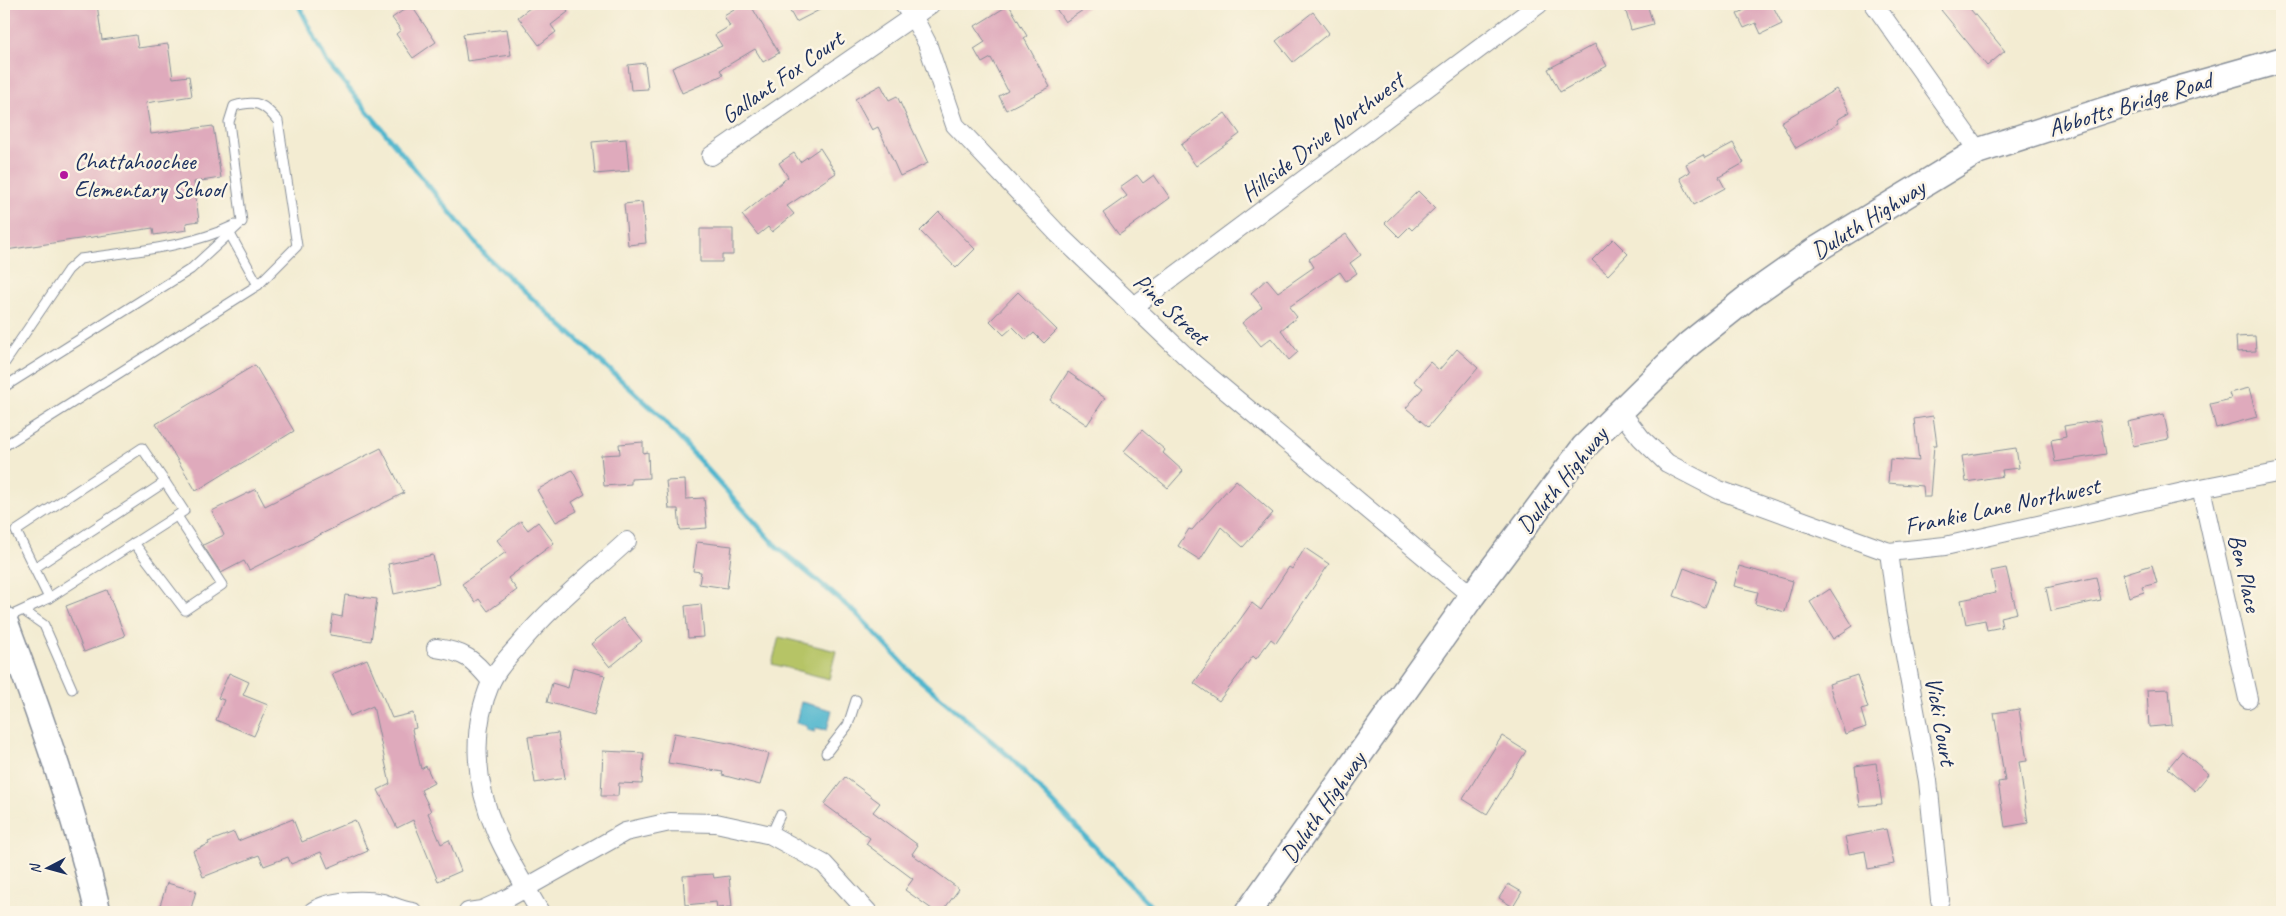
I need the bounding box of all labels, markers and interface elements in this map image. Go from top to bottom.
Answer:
street label: Gallant Fox Court [715,23,851,130]
street label: Hillside Drive Northwest [1235,64,1412,208]
street label: Abbotts Bridge Road [2045,64,2219,143]
place label: Chattahoochee Elementary School [74,146,228,204]
marker: Chattahoochee Elementary School [58,169,70,181]
street label: Duluth Highway [1806,171,1932,266]
street label: Pine Street [1127,267,1216,353]
street label: Duluth Highway [1510,419,1615,539]
street label: Frankie Lane Northwest [1902,470,2104,541]
street label: Ben Place [2222,531,2269,617]
street label: Vicki Court [1918,674,1964,770]
street label: Duluth Highway [1274,744,1373,868]
north arrow [22,844,72,894]
text: N [26,862,44,875]

